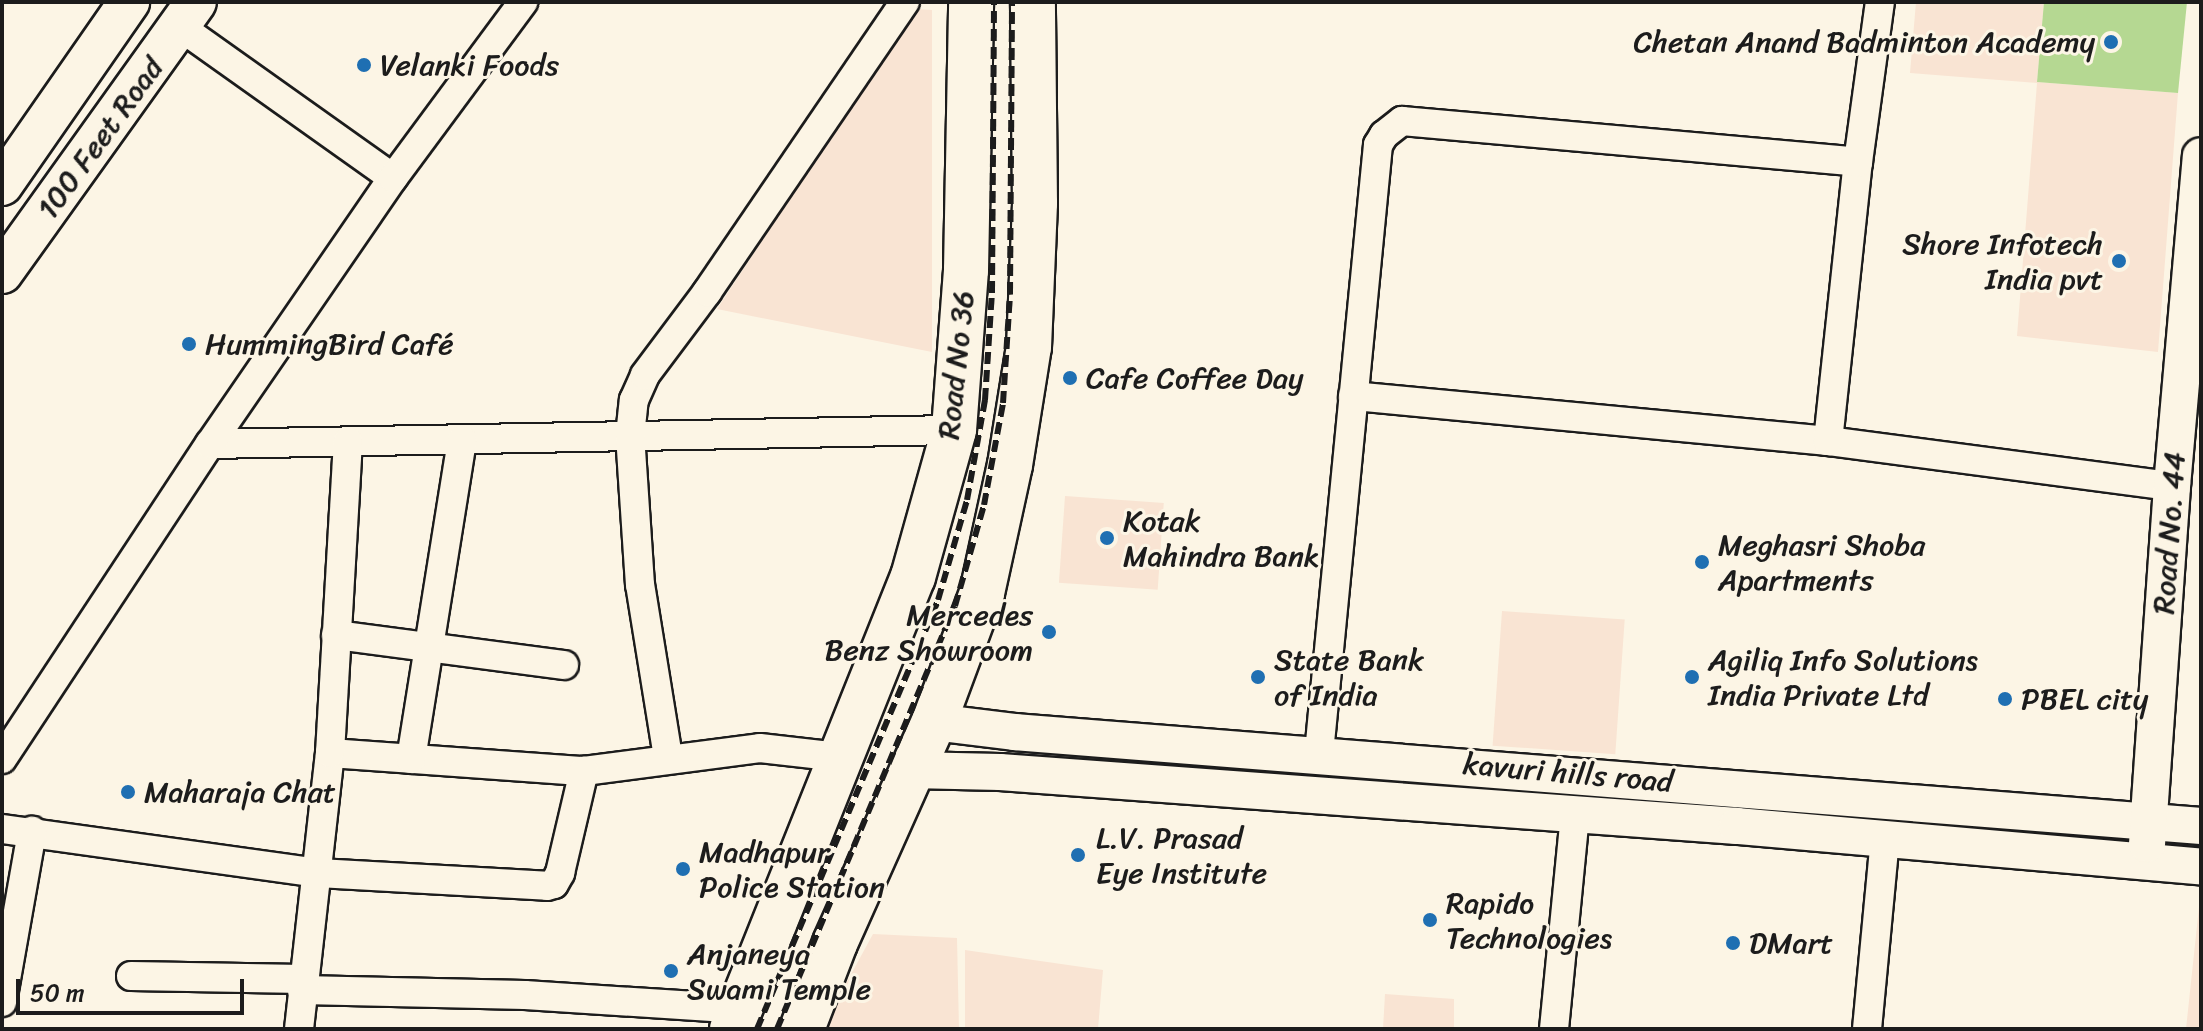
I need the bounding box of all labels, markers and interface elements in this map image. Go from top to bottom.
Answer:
place label: Chetan Anand Badminton Academy [1633,24,2095,60]
marker: Chetan Anand Badminton Academy [2102,33,2120,51]
place label: Velanki Foods [380,47,559,83]
street label: 100 Feet Road [29,50,171,226]
marker: Velanki Foods [355,56,373,74]
place label: Shore Infotech India pvt [1903,226,2103,296]
marker: Shore Infotech India pvt [2110,252,2128,270]
street label: Road No 36 [930,289,982,441]
place label: HummingBird Café [205,326,454,362]
marker: HummingBird Café [180,335,198,353]
place label: Cafe Coffee Day [1086,360,1303,396]
marker: Cafe Coffee Day [1061,369,1079,387]
street label: Road No. 44 [2145,451,2193,615]
place label: Kotak Mahindra Bank [1123,503,1320,574]
place label: Meghasri Shoba Apartments [1718,527,1925,598]
marker: Kotak Mahindra Bank [1098,529,1116,547]
marker: Meghasri Shoba Apartments [1693,553,1711,571]
place label: Mercedes Benz Showroom [824,597,1033,668]
marker: Mercedes Benz Showroom [1040,623,1058,641]
place label: State Bank of India [1274,642,1423,712]
place label: Agiliq Info Solutions India Private Ltd [1708,642,1980,712]
marker: State Bank of India [1249,668,1267,686]
marker: Agiliq Info Solutions India Private Ltd [1683,668,1701,686]
place label: PBEL city [2021,681,2148,717]
marker: PBEL city [1996,690,2014,708]
street label: kavuri hills road [1462,746,1674,800]
place label: Maharaja Chat [144,774,336,810]
marker: Maharaja Chat [119,783,137,801]
place label: L.V. Prasad Eye Institute [1096,820,1270,890]
place label: Madhapur Police Station [699,834,886,904]
marker: L.V. Prasad Eye Institute [1067,844,1089,866]
marker: Madhapur Police Station [674,860,692,878]
place label: Rapido Technologies [1446,885,1612,956]
marker: Rapido Technologies [1421,911,1439,929]
place label: DMart [1749,925,1833,961]
marker: DMart [1724,934,1742,952]
place label: Anjaneya Swami Temple [687,936,873,1006]
marker: Anjaneya Swami Temple [662,962,680,980]
scale bar [20,963,248,1013]
text: 50 m [30,972,85,1014]

